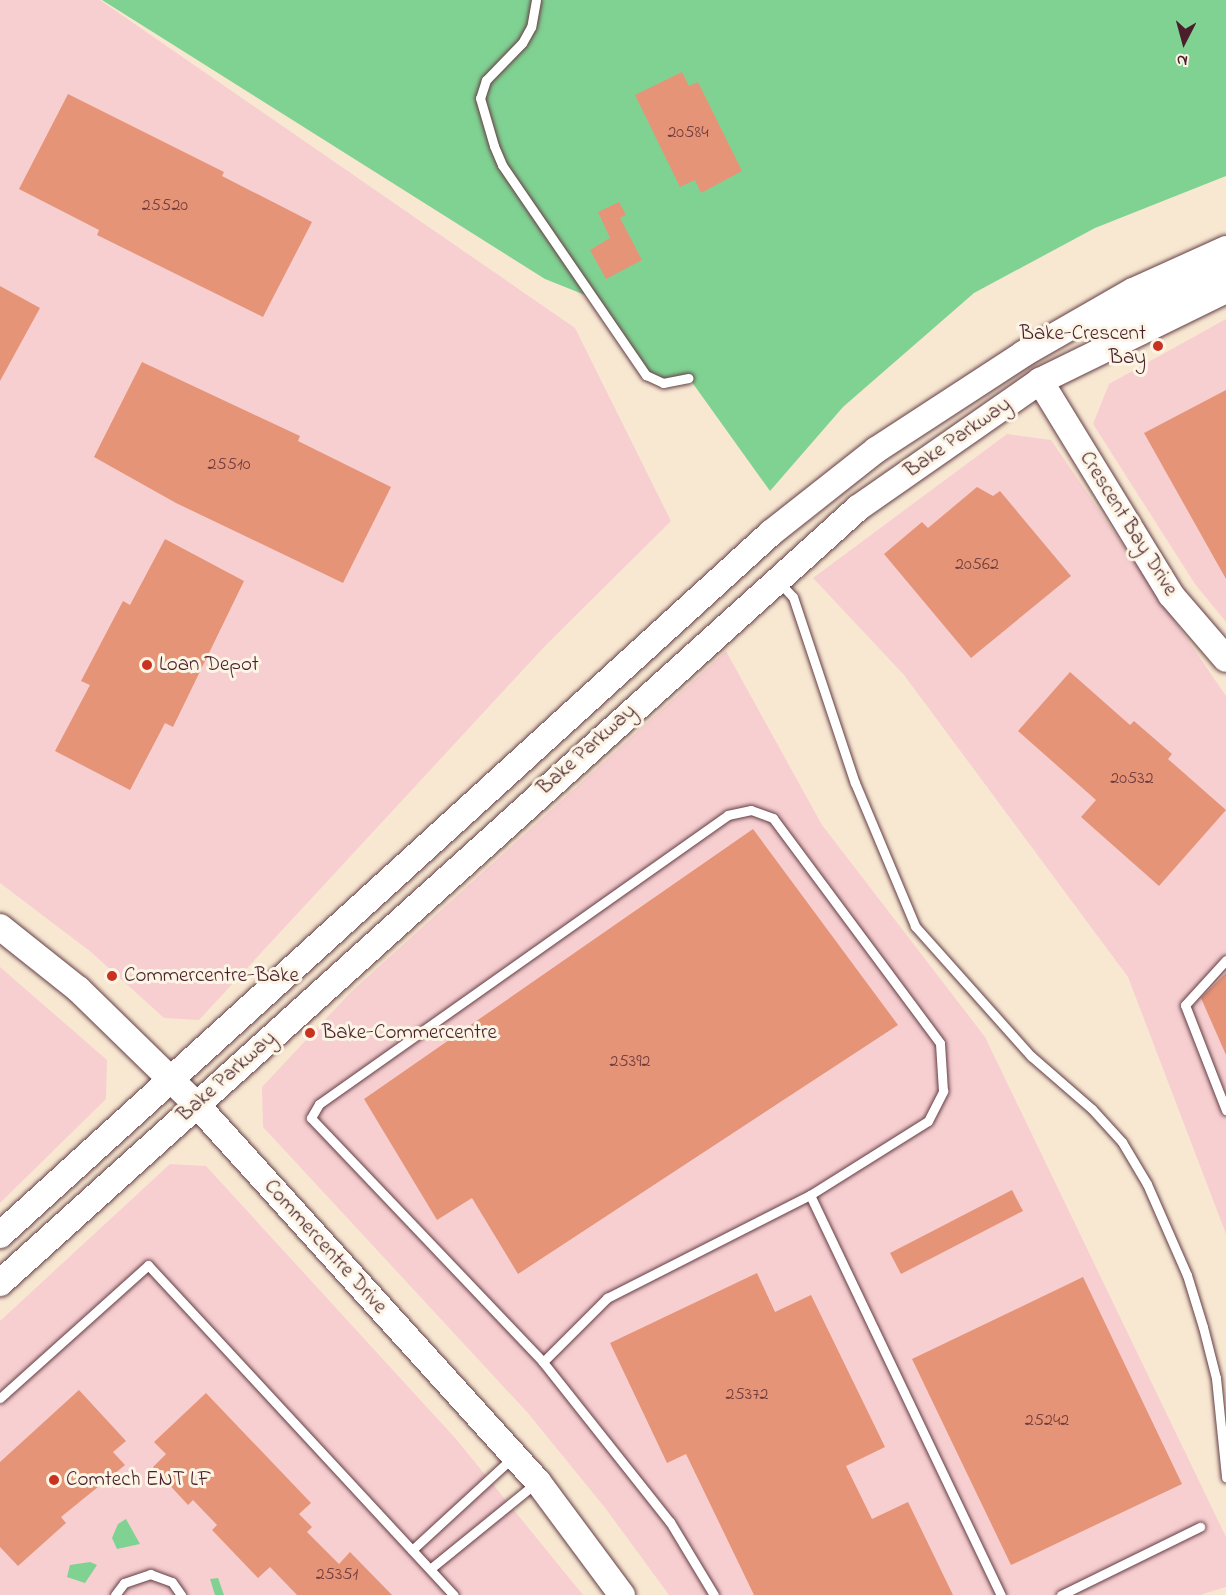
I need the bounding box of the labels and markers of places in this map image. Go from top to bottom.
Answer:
place label: Bake-Crescent Bay [1020,321,1146,371]
marker: Bake-Crescent Bay [1151,339,1165,353]
place label: Loan Depot [159,652,259,678]
marker: Loan Depot [140,658,154,672]
place label: Commercentre-Bake [124,963,299,989]
marker: Commercentre-Bake [105,969,119,983]
place label: Bake-Commercentre [322,1020,497,1046]
marker: Bake-Commercentre [303,1026,317,1040]
place label: Comtech ENT LF [66,1467,211,1493]
marker: Comtech ENT LF [47,1473,61,1487]

